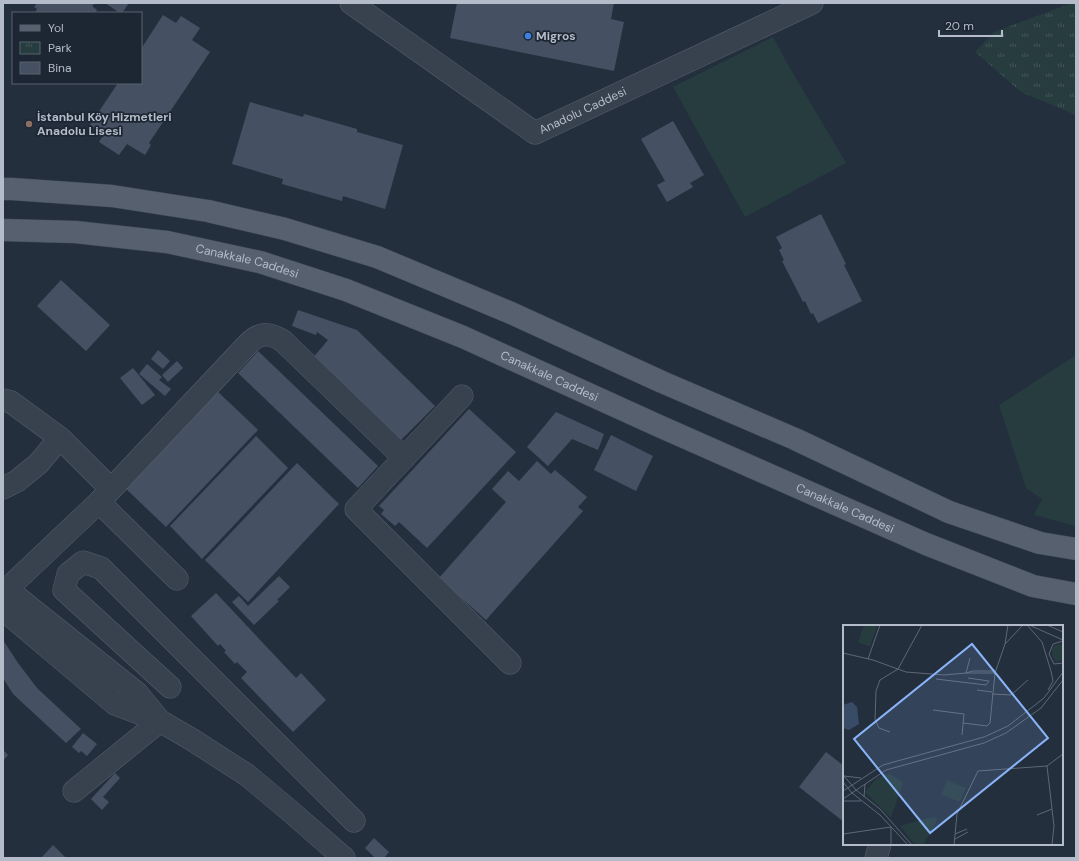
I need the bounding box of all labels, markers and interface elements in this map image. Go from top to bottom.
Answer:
legend [12,12,142,84]
scale bar [939,12,1002,38]
text: 20 m [945,18,974,34]
text: Yol [48,20,64,36]
place label: Migros [536,28,576,44]
marker: Migros [523,31,533,41]
text: Park [48,40,72,56]
text: Bina [48,60,72,76]
street label: Anadolu Caddesi [536,83,629,138]
place label: İstanbul Köy Hizmetleri Anadolu Lisesi [37,109,172,139]
marker: İstanbul Köy Hizmetleri Anadolu Lisesi [24,119,34,129]
street label: Canakkale Caddesi [194,240,301,282]
street label: Canakkale Caddesi [498,347,601,405]
street label: Canakkale Caddesi [794,480,897,537]
inset map [843,625,1063,845]

